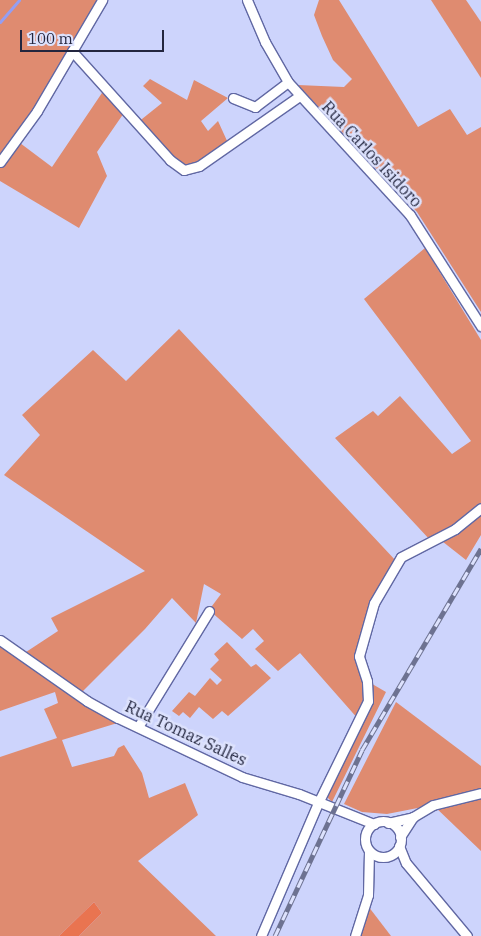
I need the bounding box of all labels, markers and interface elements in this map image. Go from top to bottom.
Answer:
scale bar [22,20,166,52]
text: 100 m [28,29,73,48]
street label: Rua Carlos Isidoro [318,97,426,211]
street label: Rua Tomaz Salles [122,696,250,770]

